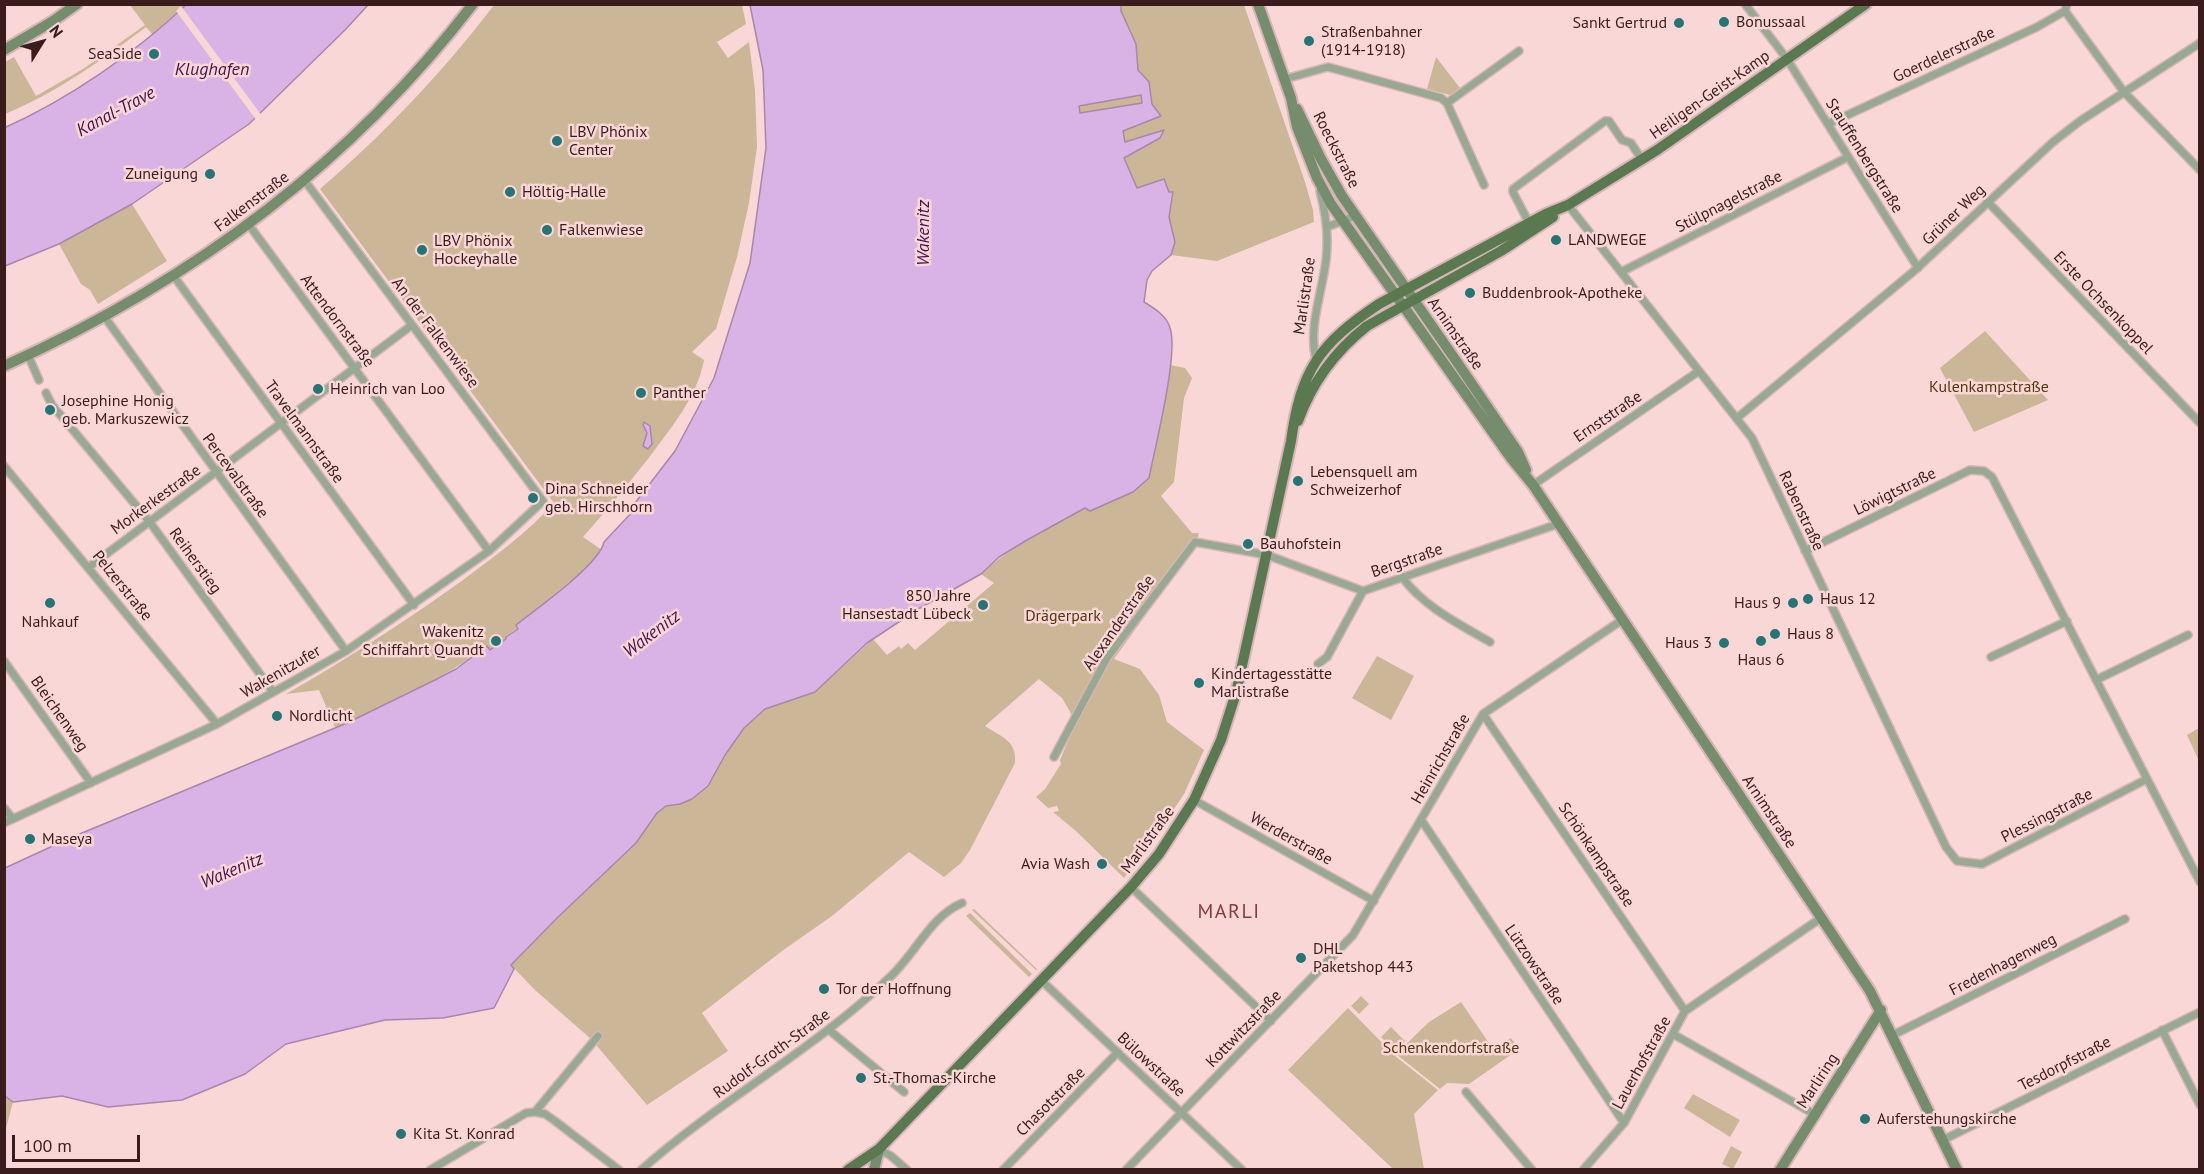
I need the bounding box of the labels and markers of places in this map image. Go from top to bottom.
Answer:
place label: Bonussaal [1736,12,1805,32]
place label: Sankt Gertrud [1573,13,1667,33]
marker: Bonussaal [1717,15,1731,29]
marker: Sankt Gertrud [1672,16,1686,30]
place label: Straßenbahner (1914-1918) [1321,22,1422,60]
marker: Straßenbahner (1914-1918) [1302,34,1316,48]
place label: SeaSide [88,44,142,64]
marker: SeaSide [147,47,161,61]
place label: LBV Phönix Center [569,122,648,160]
marker: LBV Phönix Center [550,134,564,148]
place label: Zuneigung [125,164,198,184]
marker: Zuneigung [203,167,217,181]
place label: Höltig-Halle [522,182,606,202]
marker: Höltig-Halle [503,185,517,199]
place label: Falkenwiese [559,220,643,240]
marker: Falkenwiese [540,223,554,237]
place label: LANDWEGE [1568,230,1647,250]
place label: LBV Phönix Hockeyhalle [434,231,517,269]
marker: LANDWEGE [1549,233,1563,247]
marker: LBV Phönix Hockeyhalle [415,243,429,257]
place label: Buddenbrook-Apotheke [1482,283,1642,303]
marker: Buddenbrook-Apotheke [1463,286,1477,300]
place label: Heinrich van Loo [330,379,445,399]
marker: Heinrich van Loo [311,382,325,396]
place label: Panther [653,383,706,403]
marker: Panther [634,386,648,400]
place label: Josephine Honig geb. Markuszewicz [62,391,189,429]
marker: Josephine Honig geb. Markuszewicz [43,403,57,417]
place label: Lebensquell am Schweizerhof [1310,462,1418,500]
marker: Lebensquell am Schweizerhof [1291,474,1305,488]
place label: Dina Schneider geb. Hirschhorn [545,479,653,517]
marker: Dina Schneider geb. Hirschhorn [526,491,540,505]
place label: Bauhofstein [1260,534,1341,554]
marker: Bauhofstein [1241,537,1255,551]
place label: 850 Jahre Hansestadt Lübeck [842,586,971,624]
place label: Haus 12 [1820,589,1876,609]
marker: Haus 12 [1801,592,1815,606]
place label: Haus 9 [1734,593,1781,613]
marker: Nahkauf [43,596,57,610]
marker: Haus 9 [1786,596,1800,610]
marker: 850 Jahre Hansestadt Lübeck [976,598,990,612]
place label: Nahkauf [22,612,78,632]
place label: Wakenitz Schiffahrt Quandt [362,622,484,660]
place label: Haus 8 [1787,624,1834,644]
marker: Haus 8 [1768,627,1782,641]
place label: Haus 3 [1665,633,1712,653]
marker: Wakenitz Schiffahrt Quandt [489,634,503,648]
marker: Haus 6 [1754,634,1768,648]
marker: Haus 3 [1717,636,1731,650]
place label: Haus 6 [1737,650,1785,670]
place label: Kindertagesstätte Marlistraße [1211,664,1332,702]
marker: Kindertagesstätte Marlistraße [1192,676,1206,690]
place label: Nordlicht [289,706,353,726]
marker: Nordlicht [270,709,284,723]
place label: Maseya [42,829,92,849]
marker: Maseya [23,832,37,846]
place label: Avia Wash [1021,854,1090,874]
marker: Avia Wash [1095,857,1109,871]
place label: DHL Paketshop 443 [1313,939,1413,977]
marker: DHL Paketshop 443 [1294,951,1308,965]
place label: Tor der Hoffnung [836,979,952,999]
marker: Tor der Hoffnung [817,982,831,996]
place label: St.-Thomas-Kirche [873,1068,996,1088]
marker: St.-Thomas-Kirche [854,1071,868,1085]
place label: Auferstehungskirche [1877,1109,2017,1129]
marker: Auferstehungskirche [1858,1112,1872,1126]
place label: Kita St. Konrad [413,1124,515,1144]
marker: Kita St. Konrad [394,1127,408,1141]

